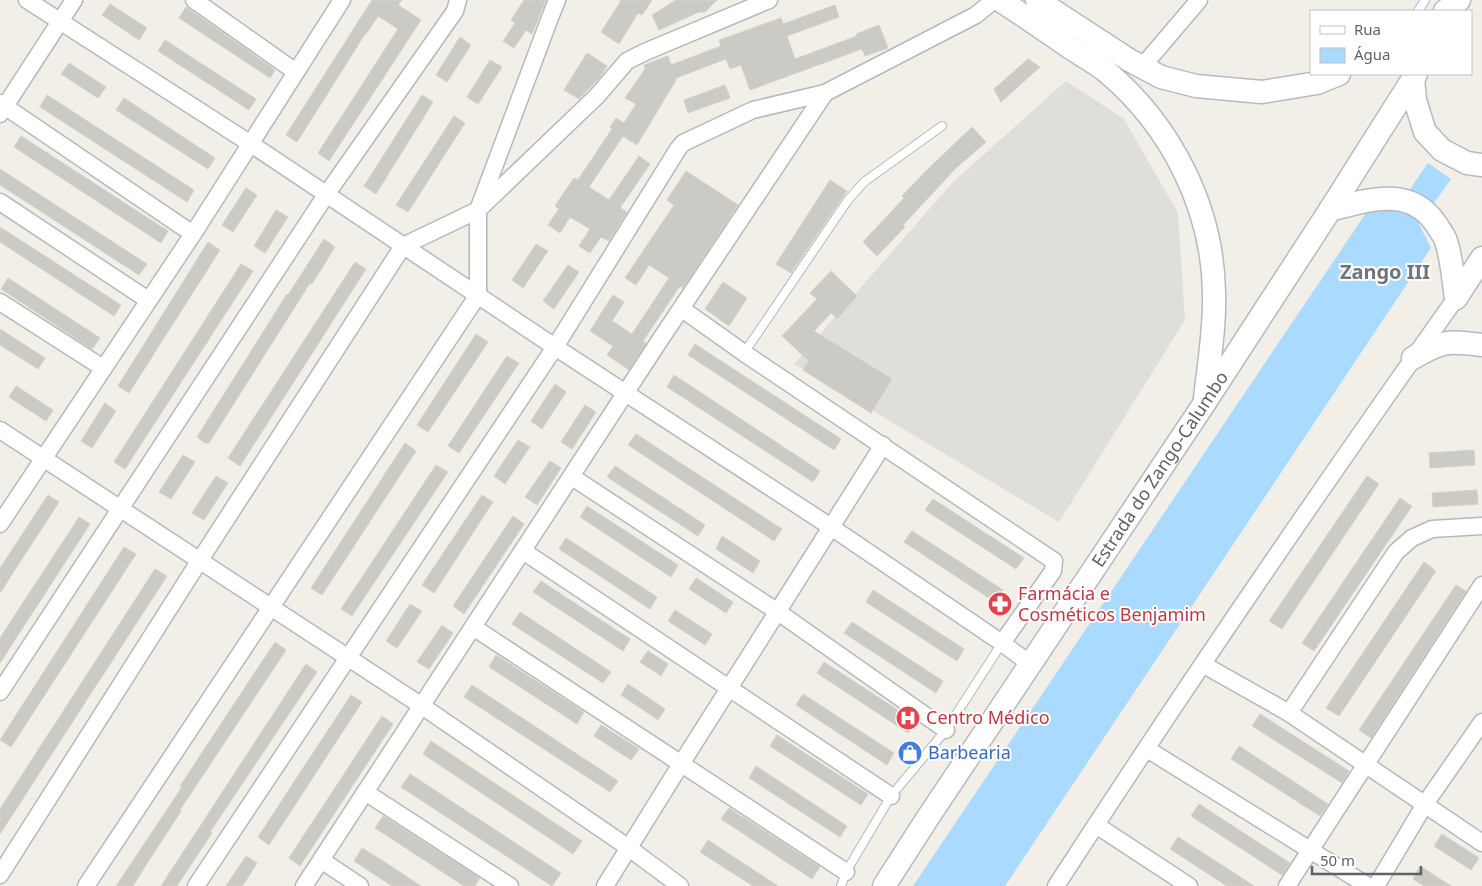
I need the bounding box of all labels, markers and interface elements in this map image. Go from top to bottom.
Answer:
legend [1310,10,1472,75]
text: Rua [1354,19,1381,39]
text: Água [1354,44,1391,64]
district label: Zango III [1340,258,1430,285]
street label: Estrada do Zango-Calumbo [1086,366,1233,571]
place label: Farmácia e Cosméticos Benjamim [1018,581,1206,626]
pharmacy icon: Farmácia e Cosméticos Benjamim [987,591,1013,617]
hospital icon: Centro Médico [895,705,921,731]
place label: Centro Médico [926,705,1050,729]
shop icon: Barbearia [897,740,923,766]
place label: Barbearia [928,740,1011,764]
scale bar [1312,844,1421,876]
text: 50 m [1320,850,1355,870]

